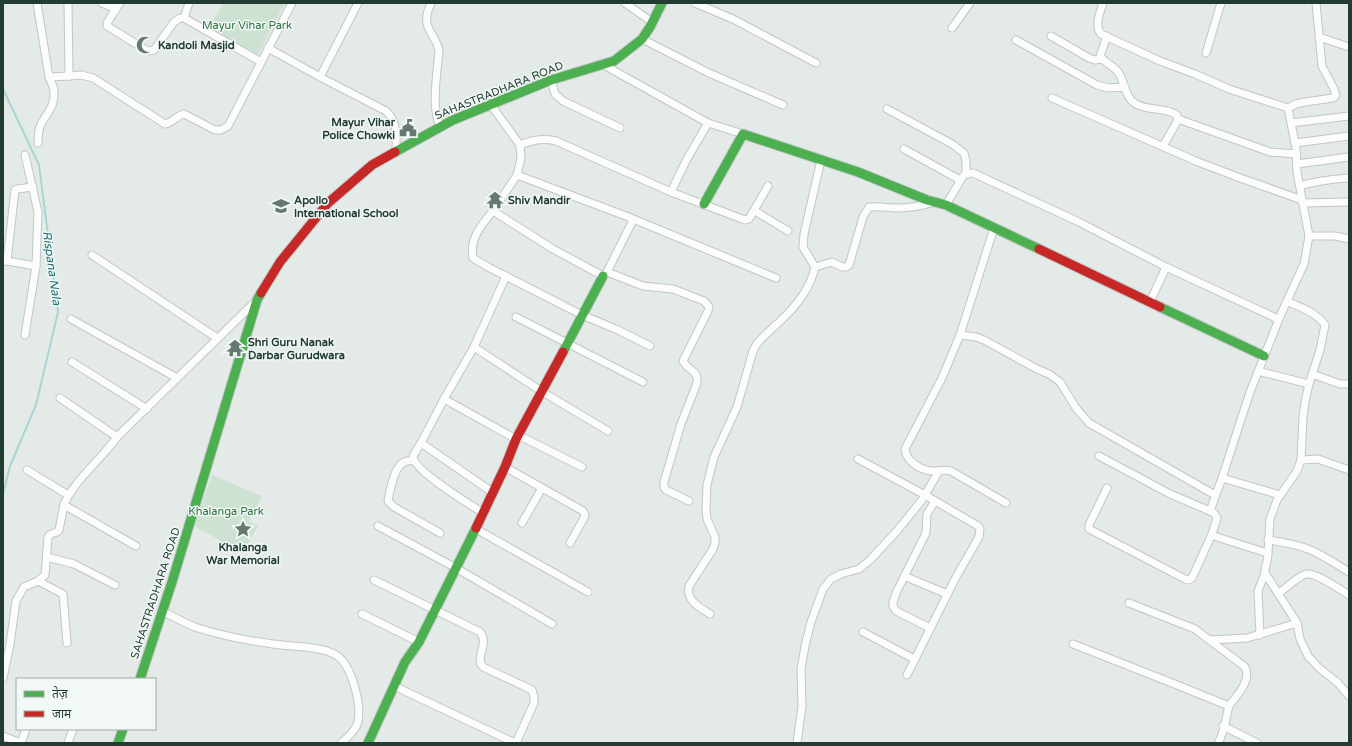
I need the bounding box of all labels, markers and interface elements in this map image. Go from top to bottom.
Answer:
park label: Mayur Vihar Park [202,19,292,32]
mosque icon: Kandoli Masjid [135,35,155,55]
place label: Kandoli Masjid [158,39,235,53]
street label: SAHASTRADHARA ROAD [433,59,565,122]
place label: Mayur Vihar Police Chowki [322,116,396,142]
public building icon: Mayur Vihar Police Chowki [398,118,418,138]
temple icon: Shiv Mandir [485,190,505,210]
place label: Apollo International School [294,194,399,220]
place label: Shiv Mandir [508,194,571,207]
school or university icon: Apollo International School [271,196,291,216]
water label: Rispana Nala [40,230,64,306]
place label: Shri Guru Nanak Darbar Gurudwara [248,336,345,362]
temple icon: Shri Guru Nanak Darbar Gurudwara [225,338,245,358]
park label: Khalanga Park [188,505,264,518]
place icon: Khalanga War Memorial [233,519,253,539]
street label: SAHASTRADHARA ROAD [128,526,183,660]
place label: Khalanga War Memorial [206,541,280,567]
legend [16,678,156,730]
text: तेज़ [52,686,69,701]
text: जाम [52,707,72,721]

